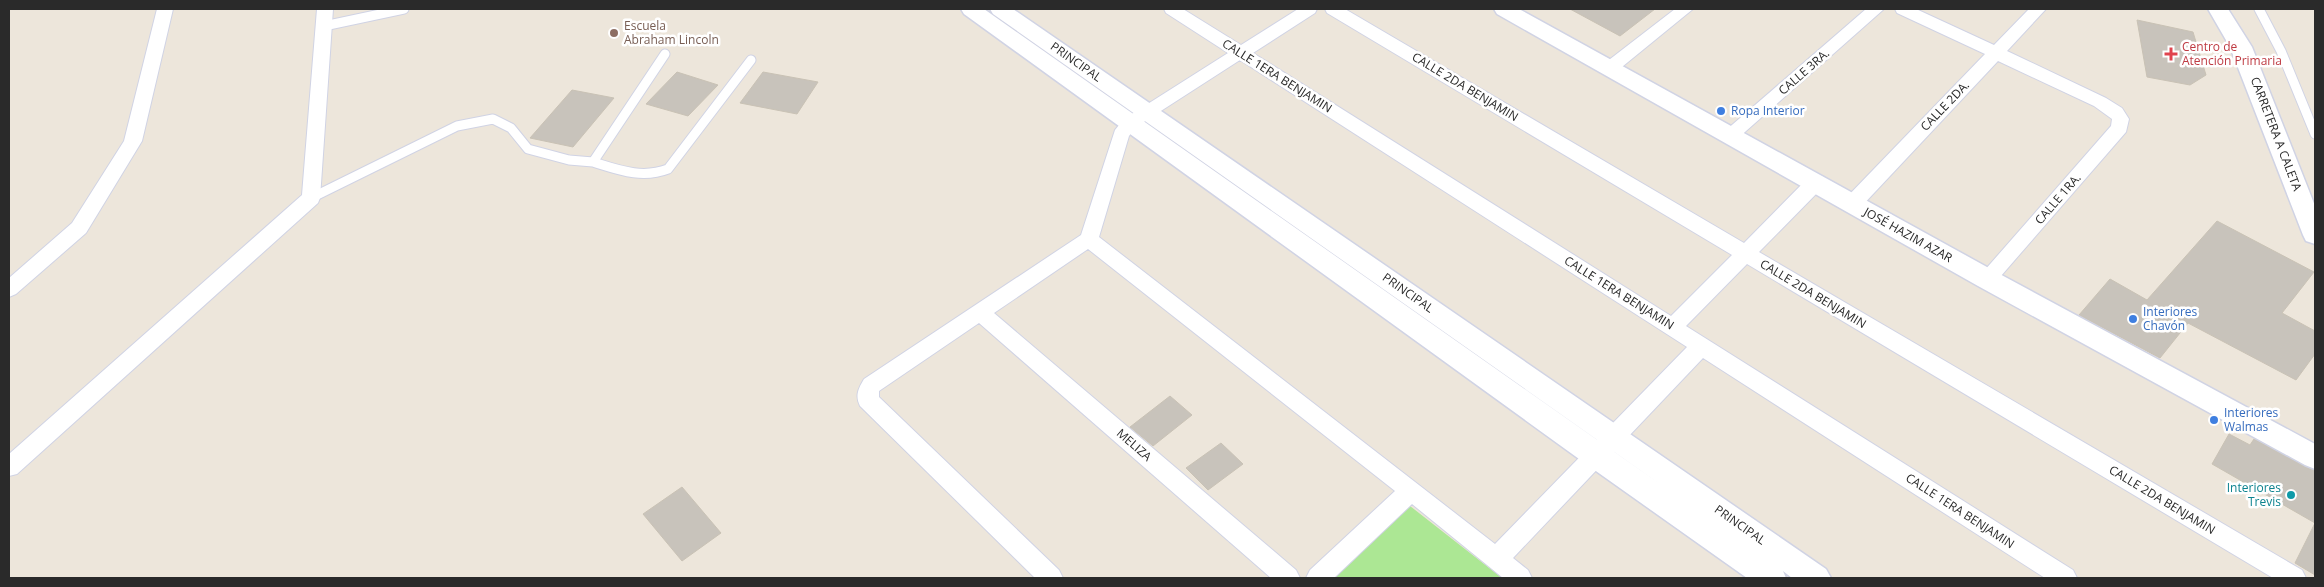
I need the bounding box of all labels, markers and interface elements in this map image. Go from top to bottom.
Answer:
place label: Escuela Abraham Lincoln [624,17,719,48]
marker: Escuela Abraham Lincoln [608,27,620,39]
street label: CALLE 1ERA BENJAMIN [1219,35,1335,116]
street label: PRINCIPAL [1047,38,1105,85]
place label: Centro de Atención Primaria [2182,38,2282,69]
street label: CALLE 3RA. [1775,45,1833,99]
marker: Centro de Atención Primaria [2164,47,2178,61]
street label: CALLE 2DA BENJAMIN [1409,48,1522,125]
street label: CARRETERA A CALETA [2247,74,2306,194]
street label: CALLE 2DA. [1916,77,1973,134]
place label: Ropa Interior [1731,102,1805,119]
marker: Ropa Interior [1715,105,1727,117]
street label: CALLE 1RA. [2031,170,2085,228]
street label: JOSÉ HAZIM AZAR [1860,203,1956,266]
street label: CALLE 1ERA BENJAMIN [1561,252,1677,333]
street label: CALLE 2DA BENJAMIN [1757,255,1870,332]
street label: PRINCIPAL [1379,269,1437,316]
place label: Interiores Chavón [2143,303,2198,334]
marker: Interiores Chavón [2127,313,2139,325]
place label: Interiores Walmas [2224,404,2279,435]
marker: Interiores Walmas [2208,414,2220,426]
street label: MELIZA [1113,425,1156,465]
street label: CALLE 2DA BENJAMIN [2106,461,2219,538]
street label: CALLE 1ERA BENJAMIN [1903,469,2018,552]
place label: Interiores Trevis [2227,479,2281,510]
marker: Interiores Trevis [2285,489,2297,501]
street label: PRINCIPAL [1711,501,1769,548]

